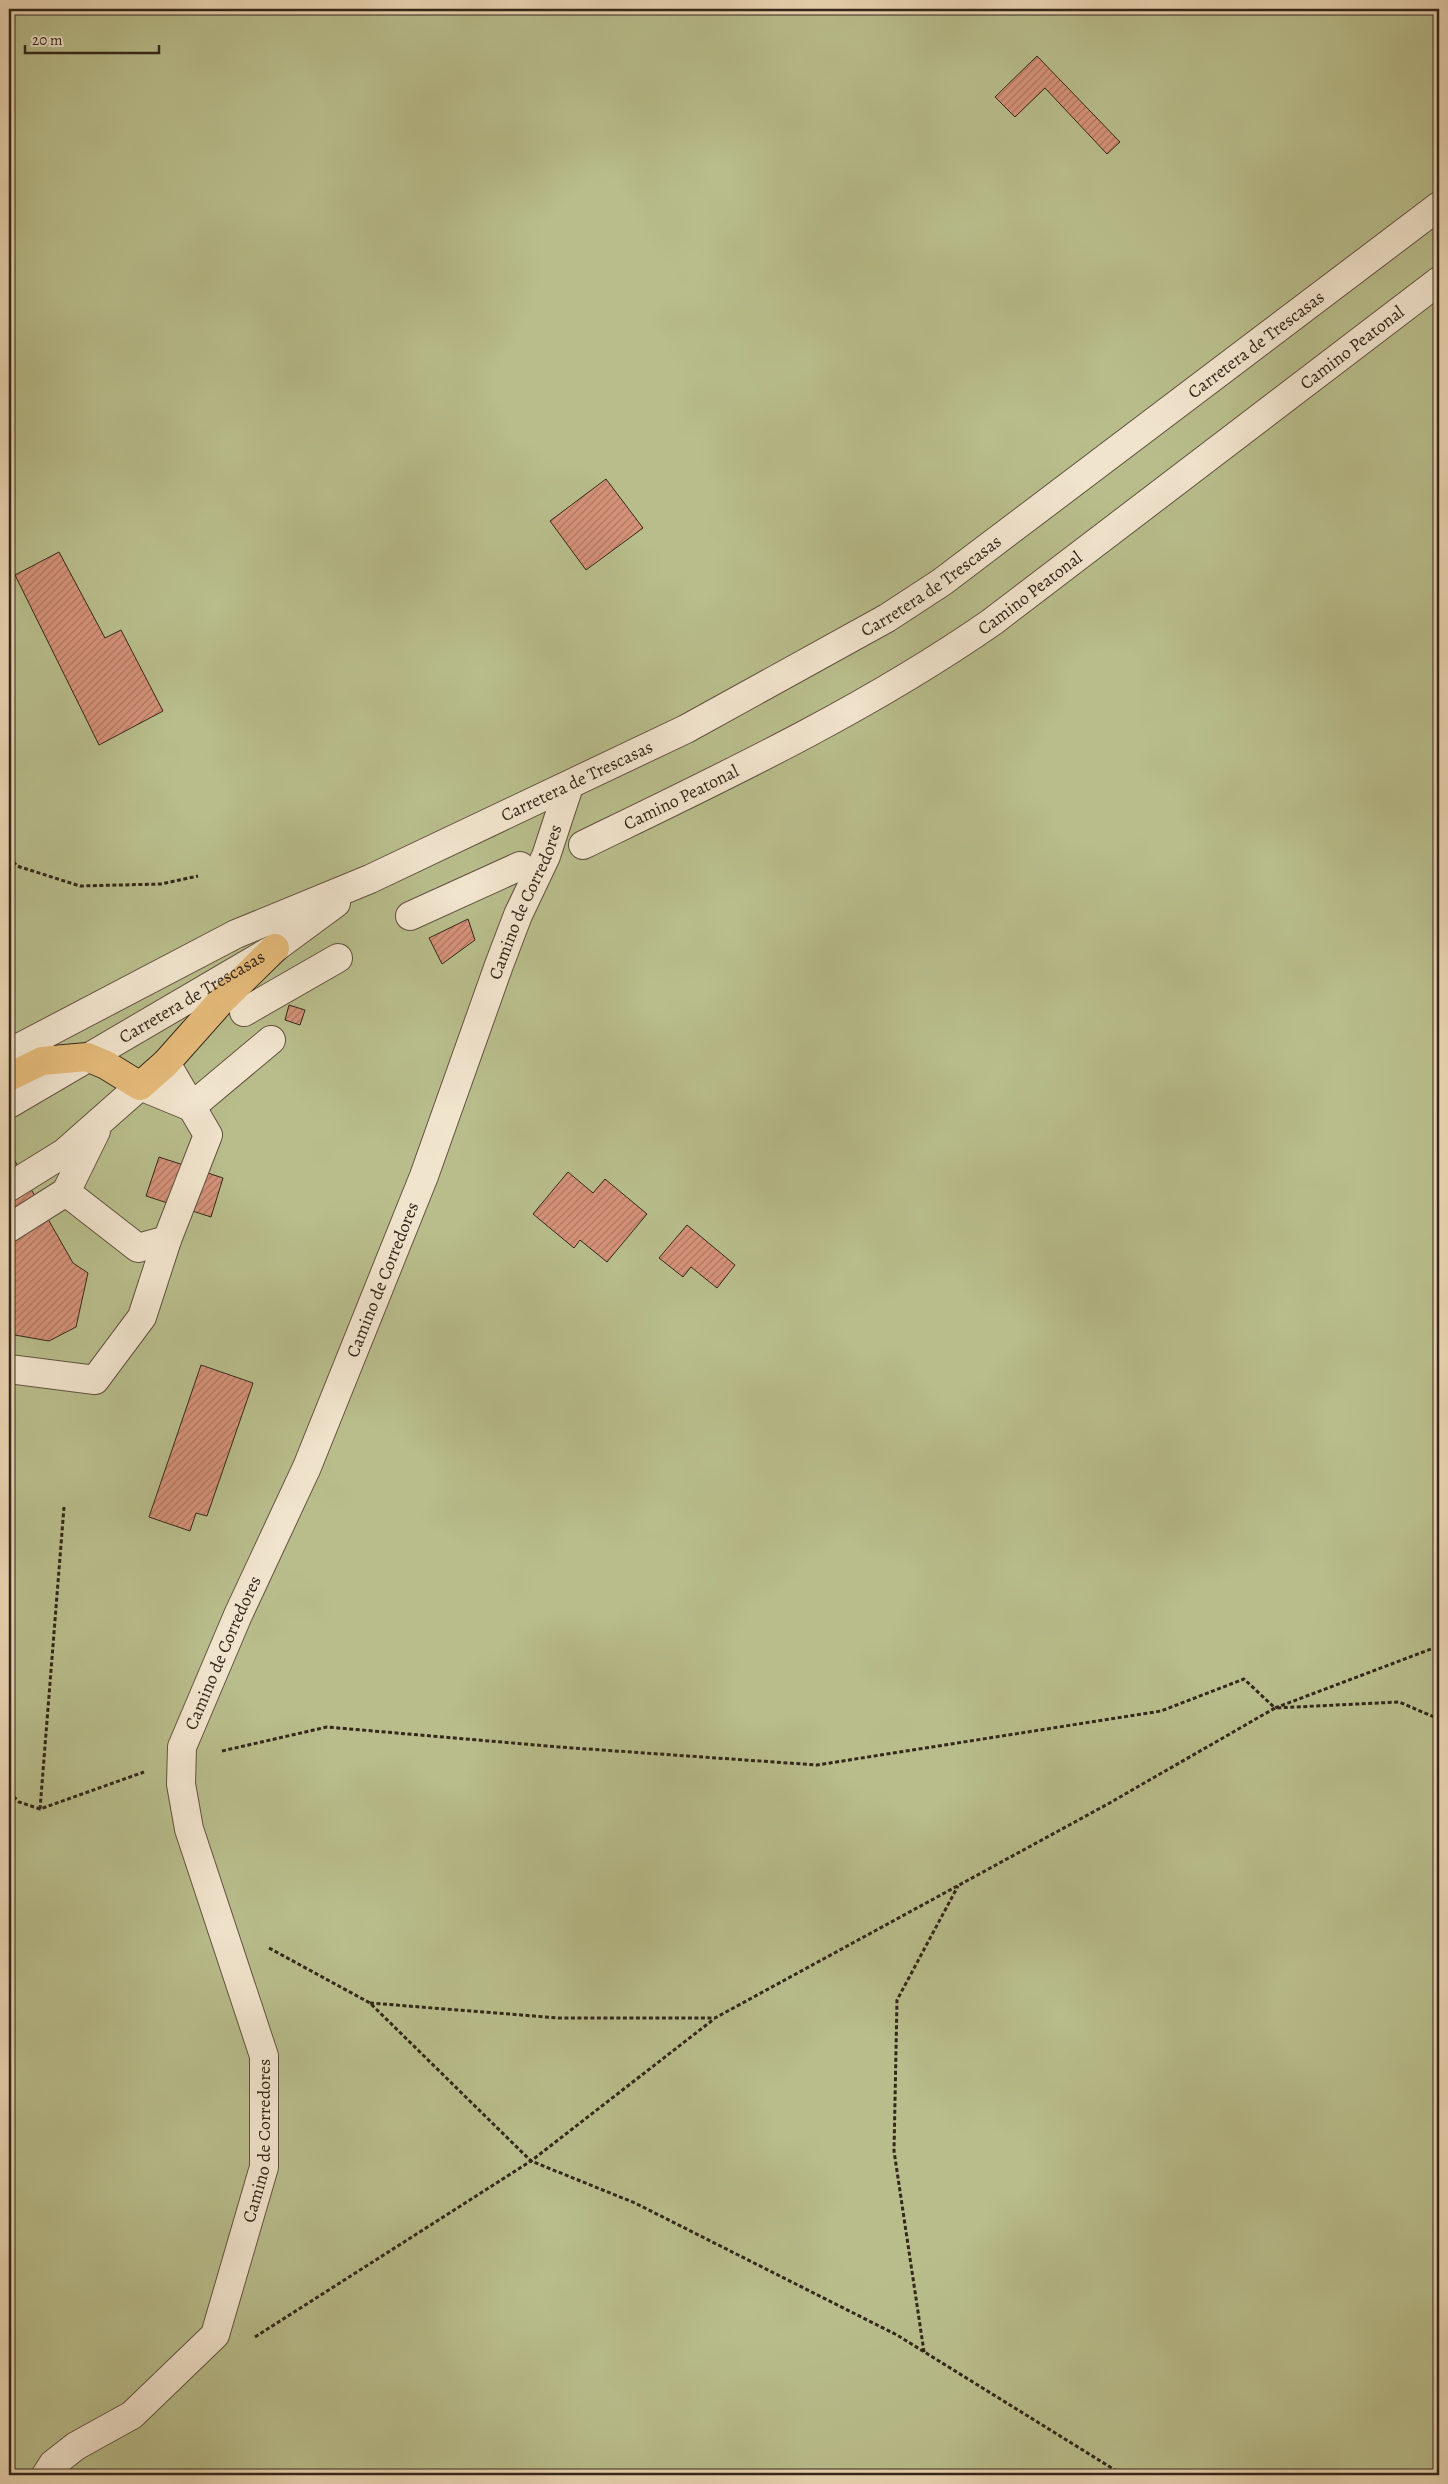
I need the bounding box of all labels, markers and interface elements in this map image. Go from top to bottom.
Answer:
scale bar [25,22,159,54]
text: 20 m [32,30,63,50]
street label: Carretera de Trescasas [1183,285,1329,404]
street label: Camino Peatonal [1295,300,1409,395]
street label: Carretera de Trescasas [856,529,1006,642]
street label: Camino Peatonal [973,545,1087,640]
street label: Carretera de Trescasas [497,735,657,827]
street label: Camino Peatonal [619,759,743,836]
street label: Camino de Corredores [483,821,568,983]
street label: Carretera de Trescasas [114,945,269,1049]
street label: Camino de Corredores [340,1198,424,1361]
street label: Camino de Corredores [179,1572,267,1733]
street label: Camino de Corredores [236,2059,276,2225]

